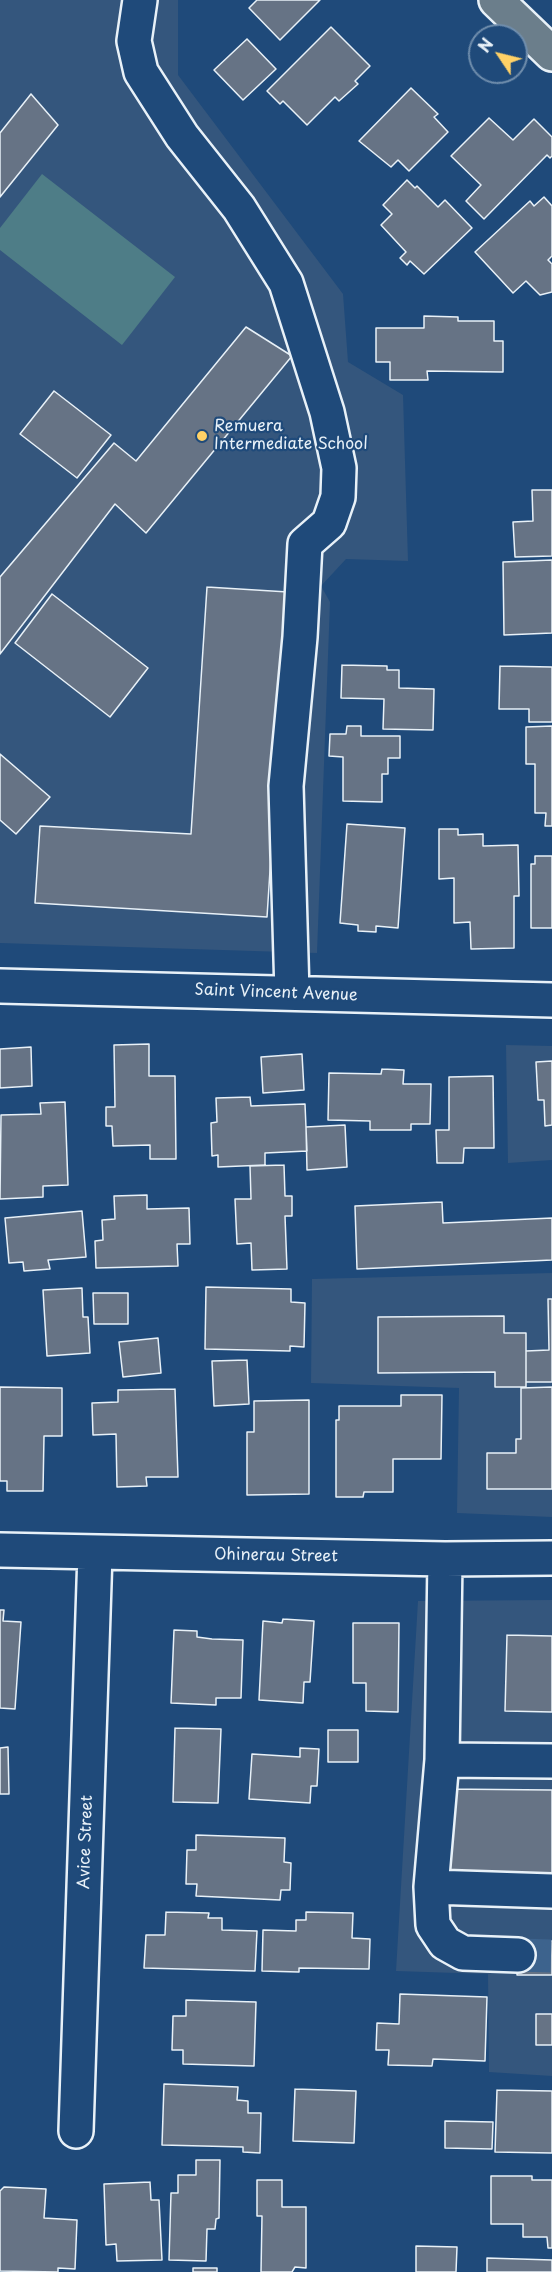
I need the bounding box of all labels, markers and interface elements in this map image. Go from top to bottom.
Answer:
north arrow [468,24,528,84]
text: N [471,33,498,57]
place label: Remuera Intermediate School [214,417,368,455]
marker: Remuera Intermediate School [195,429,209,443]
street label: Saint Vincent Avenue [194,981,358,1005]
street label: Ohinerau Street [214,1545,338,1567]
street label: Avice Street [75,1795,97,1889]

